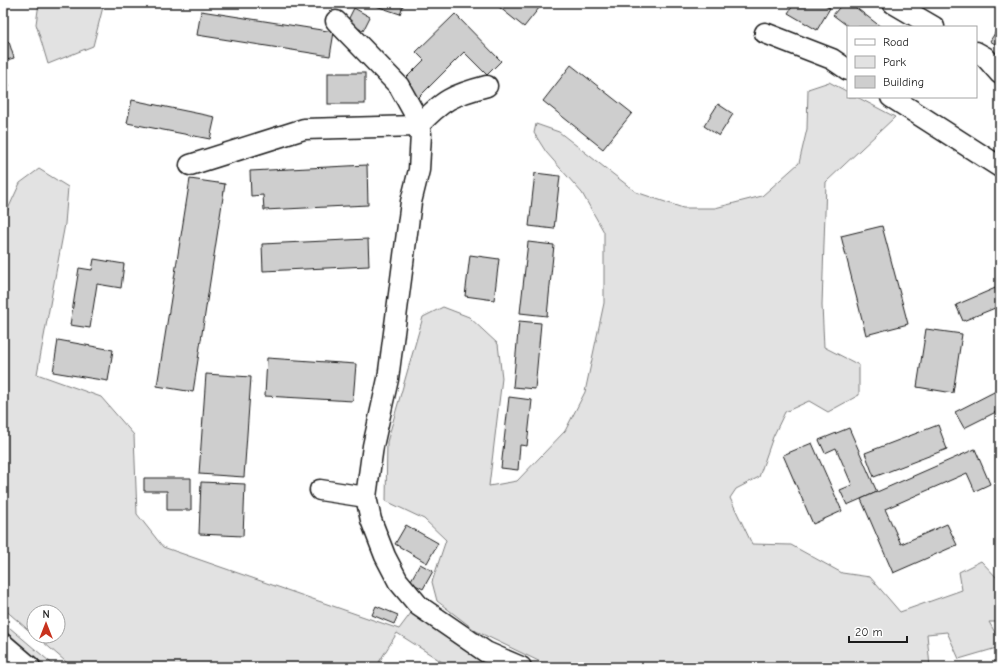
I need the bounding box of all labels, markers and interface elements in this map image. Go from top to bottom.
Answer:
legend [847,26,977,98]
text: Road [883,35,909,49]
text: Park [883,55,906,69]
text: Building [883,75,924,89]
north arrow [26,604,66,644]
text: N [42,608,50,621]
scale bar [849,618,907,644]
text: 20 m [855,625,883,639]

